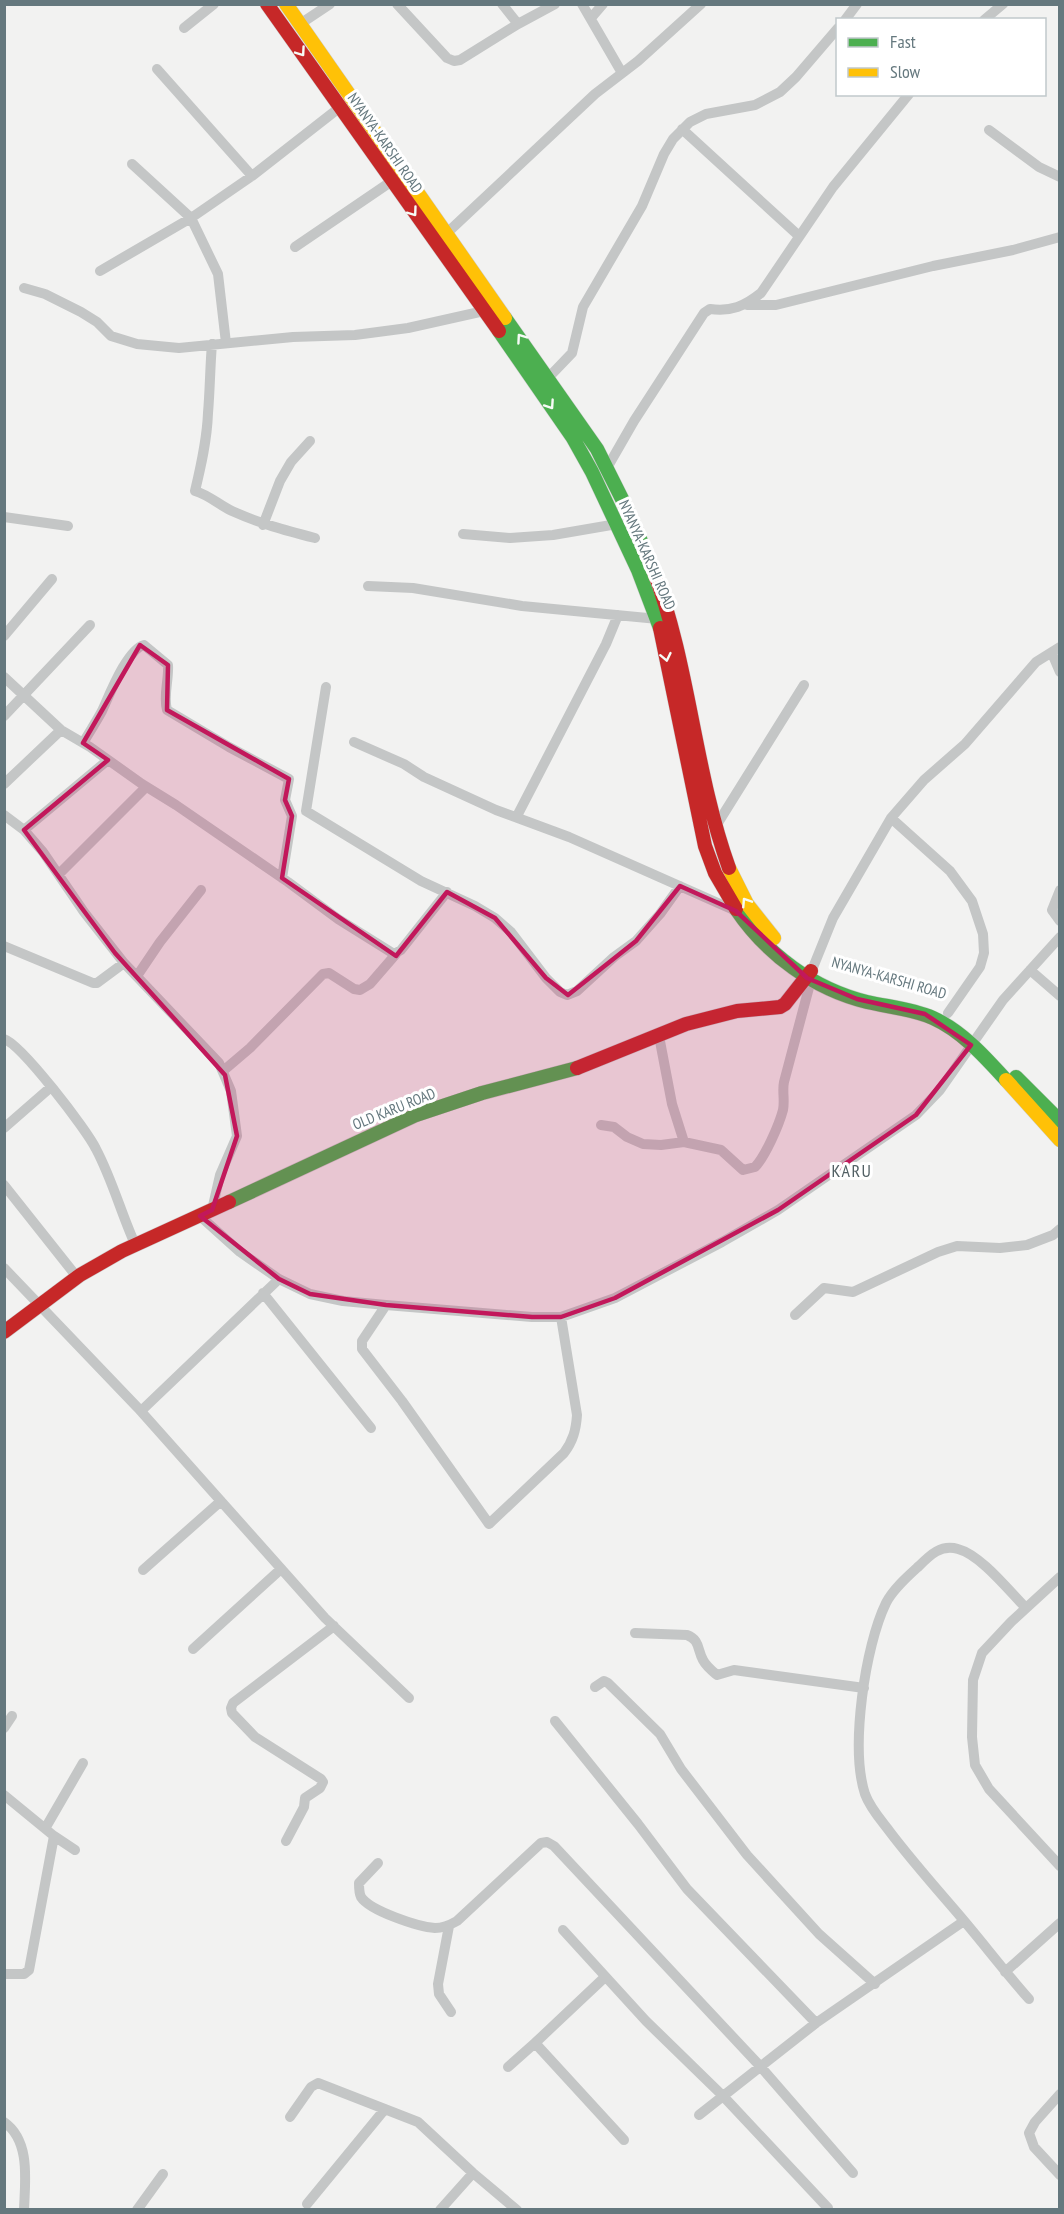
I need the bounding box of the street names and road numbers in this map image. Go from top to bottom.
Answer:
street label: NYANYA-KARSHI ROAD [344,89,427,197]
street label: NYANYA-KARSHI ROAD [615,497,680,613]
street label: NYANYA-KARSHI ROAD [830,952,949,1003]
street label: OLD KARU ROAD [350,1083,438,1134]

